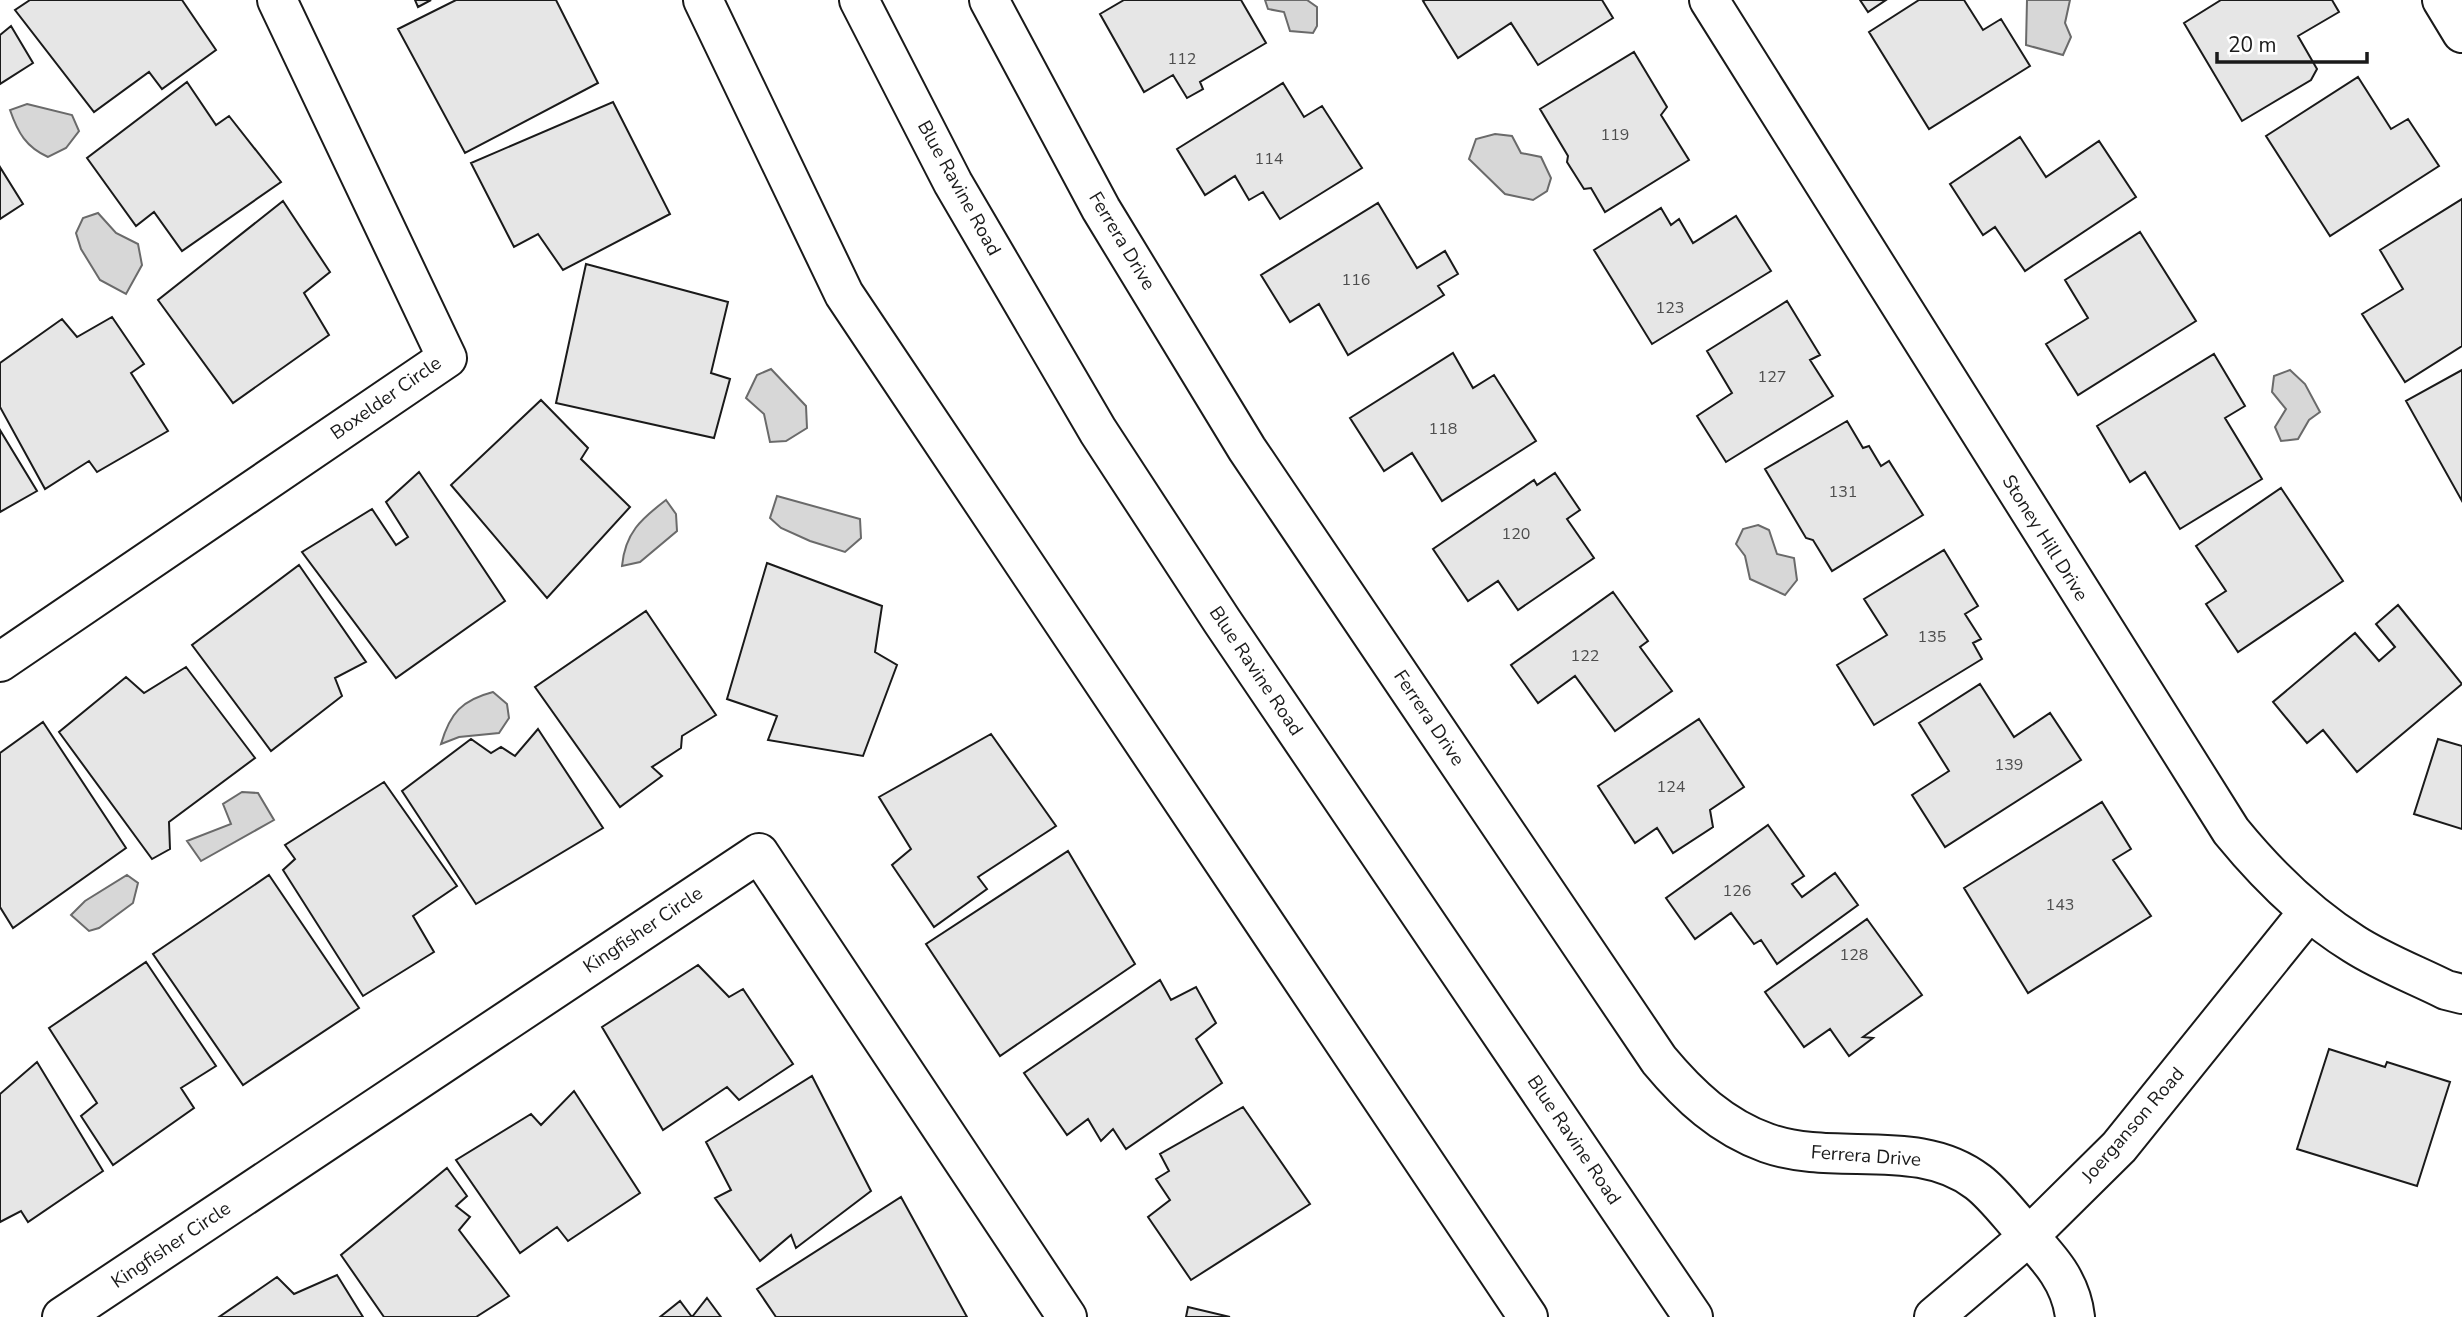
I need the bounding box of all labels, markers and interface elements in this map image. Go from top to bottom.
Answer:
scale bar [2217,21,2368,65]
text: 20 m [2228,31,2277,59]
house number: 112 [1168,48,1196,70]
street label: Blue Ravine Road [911,116,1007,260]
house number: 119 [1601,124,1629,146]
house number: 114 [1255,148,1284,170]
street label: Ferrera Drive [1082,187,1162,295]
house number: 116 [1342,269,1370,291]
house number: 123 [1656,297,1684,319]
street label: Boxelder Circle [325,350,447,446]
house number: 127 [1758,366,1786,388]
house number: 118 [1429,418,1457,440]
street label: Stoney Hill Drive [1996,470,2094,606]
house number: 131 [1829,481,1857,503]
house number: 120 [1502,523,1530,545]
street label: Blue Ravine Road [1203,601,1309,741]
house number: 135 [1918,626,1946,648]
house number: 122 [1571,645,1599,667]
street label: Ferrera Drive [1387,665,1471,771]
house number: 139 [1995,754,2023,776]
house number: 124 [1657,776,1686,798]
street label: Kingfisher Circle [578,880,708,980]
house number: 126 [1723,880,1751,902]
house number: 143 [2046,894,2074,916]
house number: 128 [1840,944,1868,966]
street label: Joerganson Road [2075,1062,2190,1189]
street label: Blue Ravine Road [1521,1070,1627,1210]
street label: Ferrera Drive [1810,1139,1922,1173]
street label: Kingfisher Circle [106,1195,236,1295]

